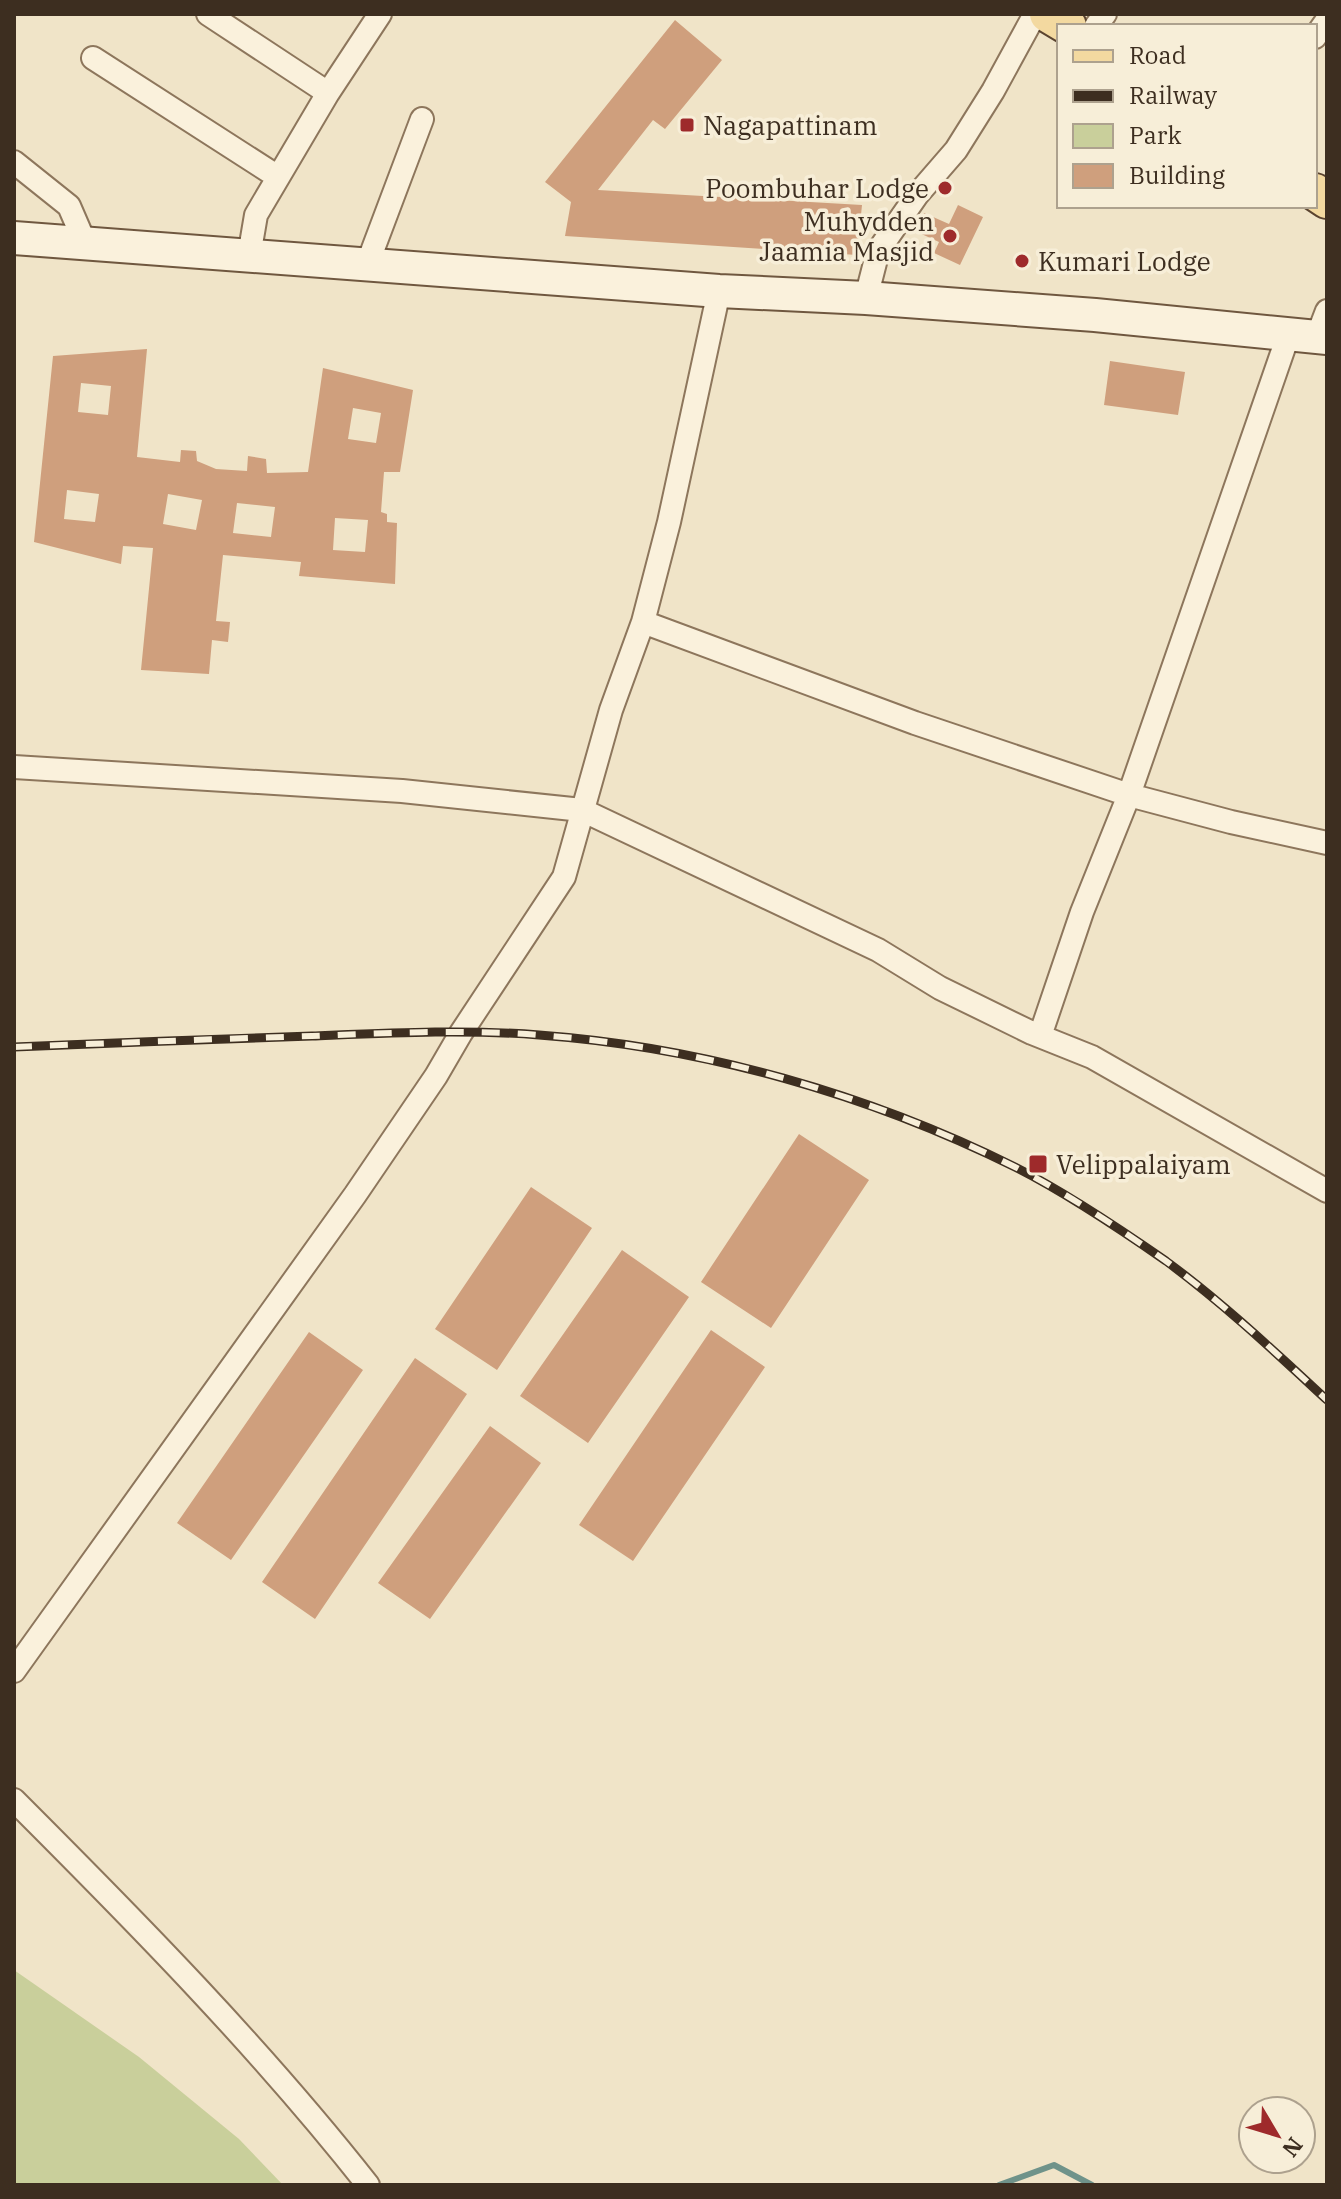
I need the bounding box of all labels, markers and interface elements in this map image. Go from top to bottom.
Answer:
legend [1057,24,1317,208]
text: Road [1129,39,1186,71]
text: Railway [1129,79,1217,111]
place label: Nagapattinam [703,108,877,142]
marker: Nagapattinam [678,116,696,134]
text: Park [1129,119,1181,151]
text: Building [1129,159,1225,191]
place label: Poombuhar Lodge [705,171,929,205]
marker: Poombuhar Lodge [936,179,954,197]
place label: Muhydden Jaamia Masjid [759,204,934,268]
marker: Muhydden Jaamia Masjid [941,227,959,245]
place label: Kumari Lodge [1038,244,1211,278]
marker: Kumari Lodge [1013,252,1031,270]
place label: Velippalaiyam [1056,1147,1231,1181]
marker: Velippalaiyam [1027,1153,1049,1175]
north arrow [1237,2095,1317,2175]
text: N [1276,2132,1310,2163]

